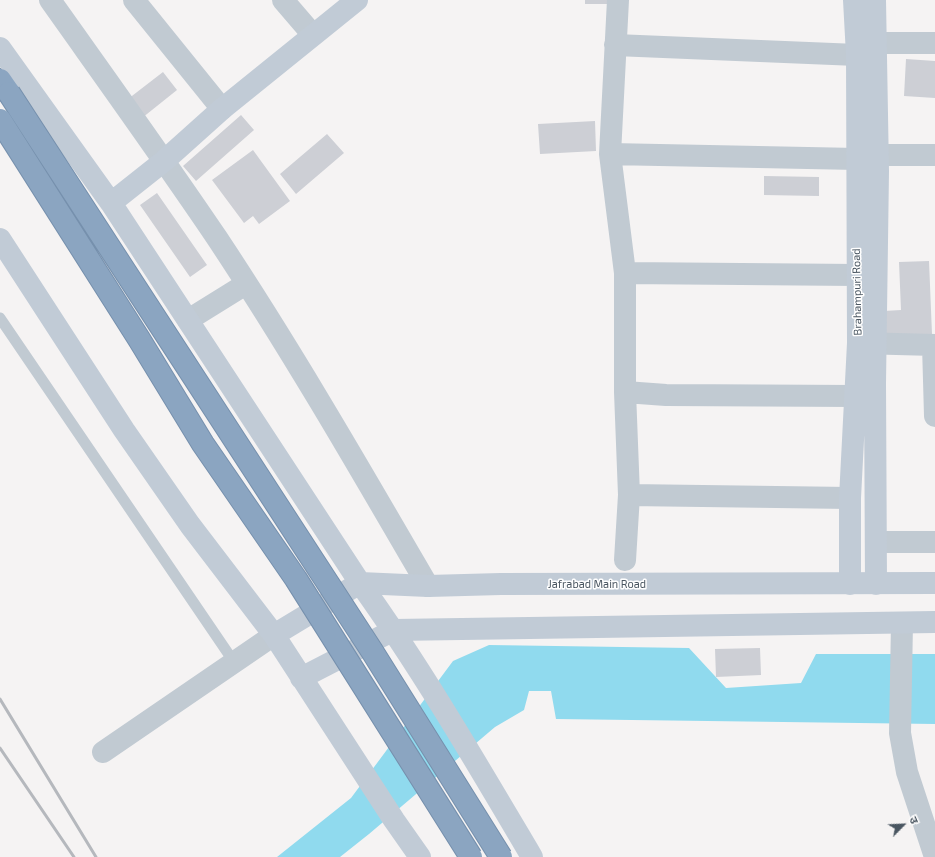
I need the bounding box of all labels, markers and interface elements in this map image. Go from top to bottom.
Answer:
street label: Brahampuri Road [850,248,864,336]
street label: Jafrabad Main Road [548,577,646,591]
north arrow [883,805,923,845]
text: उ [907,814,922,826]

